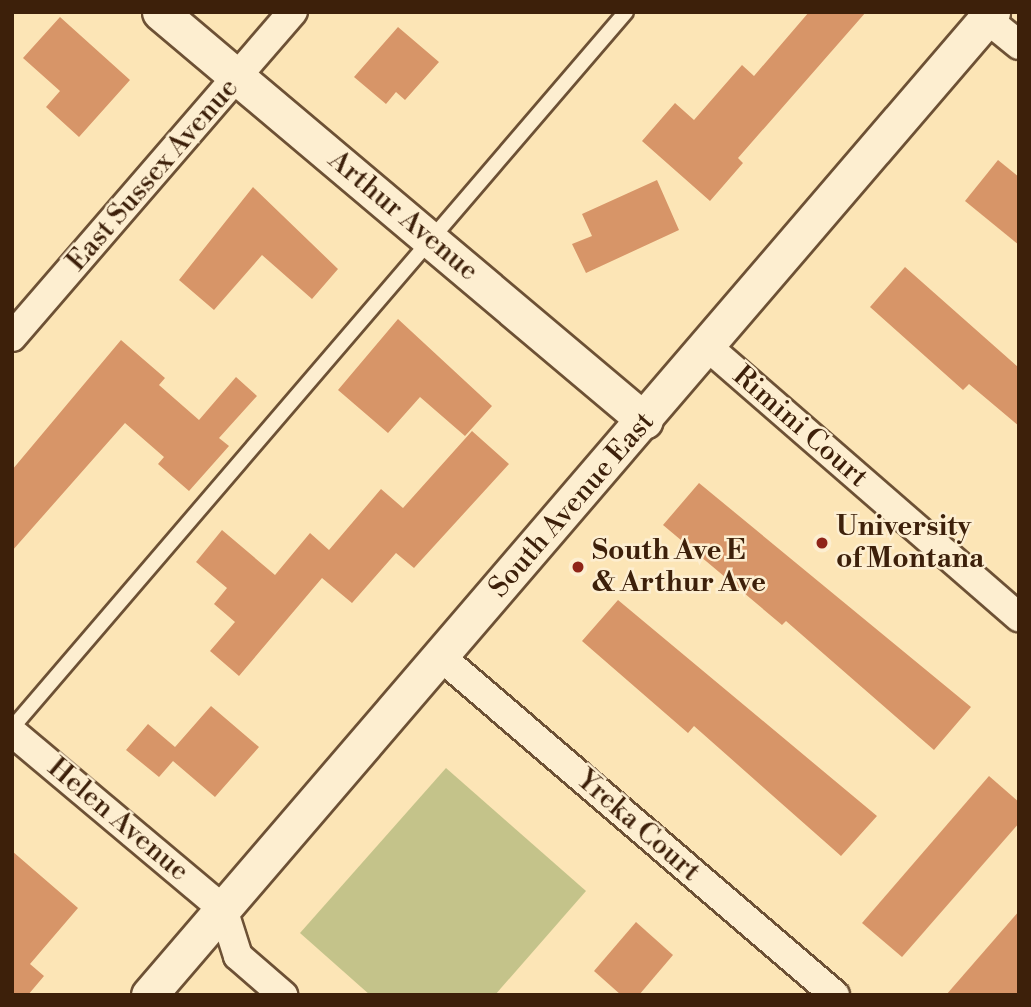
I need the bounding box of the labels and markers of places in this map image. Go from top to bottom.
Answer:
place label: University of Montana [836,510,984,576]
place label: South Ave E & Arthur Ave [592,534,766,600]
marker: University of Montana [814,535,830,551]
marker: South Ave E & Arthur Ave [570,559,586,575]

